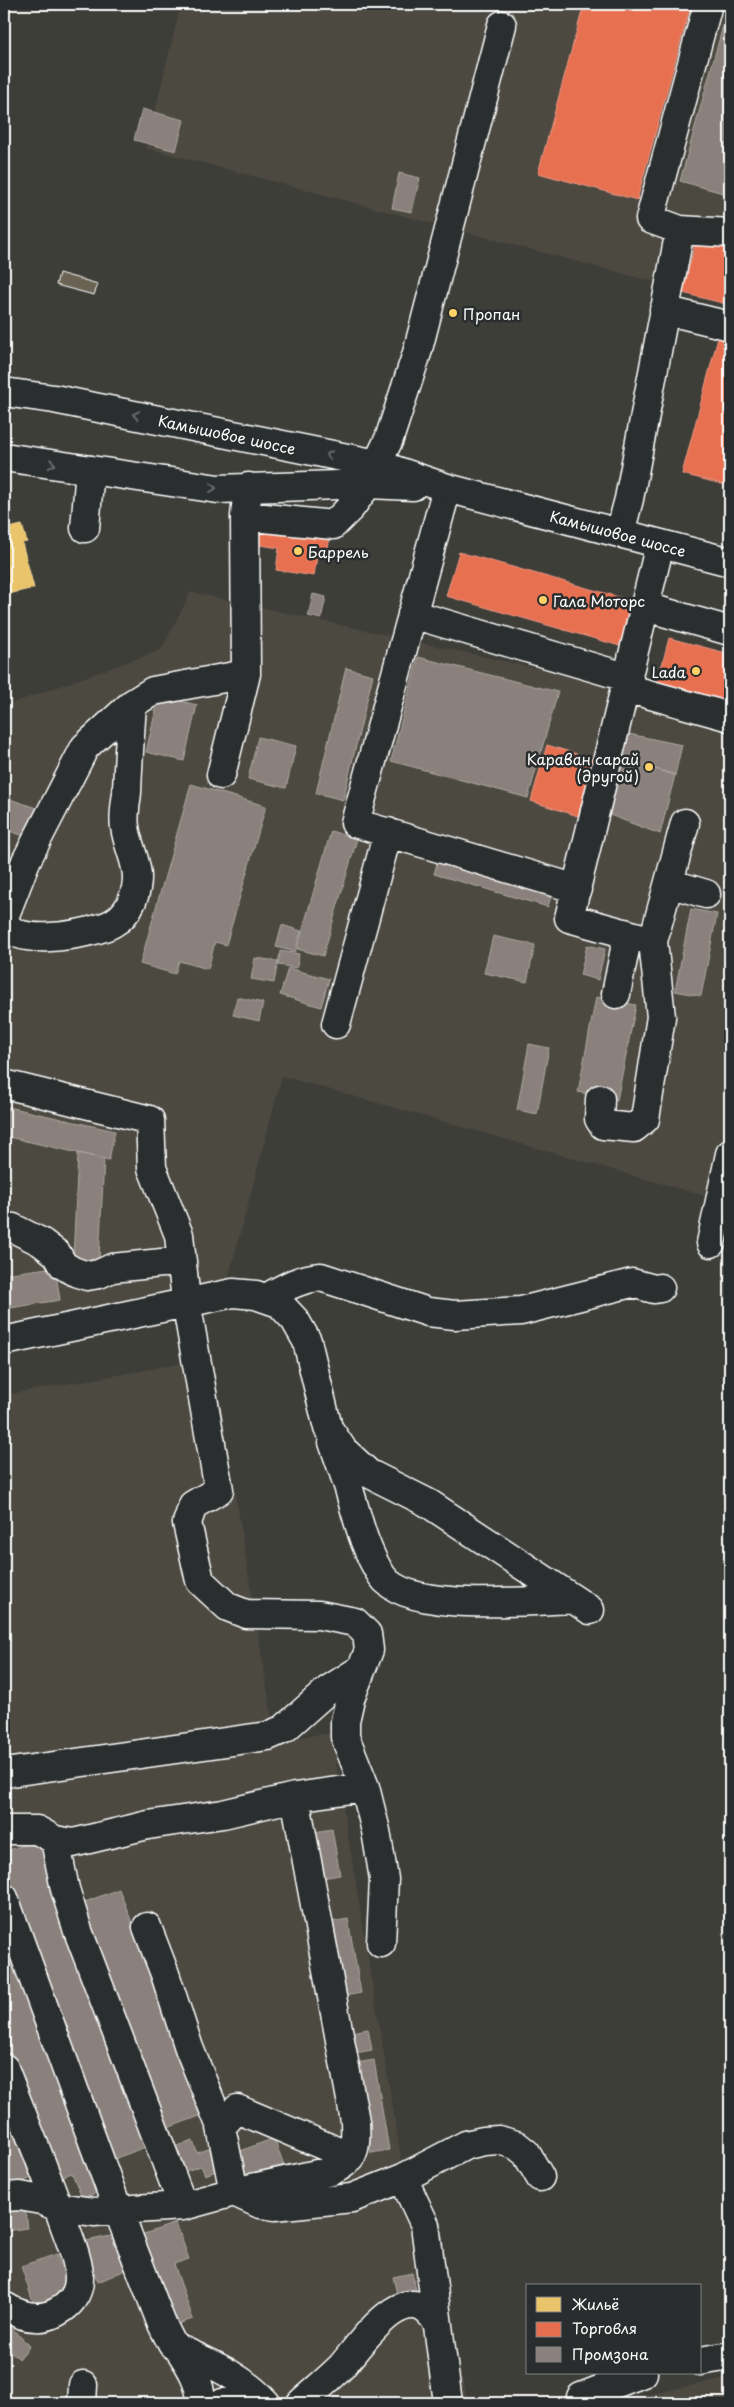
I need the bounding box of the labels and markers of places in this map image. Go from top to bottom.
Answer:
place label: Пропан [463,302,520,325]
marker: Пропан [447,307,459,319]
place label: Баррель [308,540,369,563]
marker: Баррель [292,545,304,557]
place label: Гала Моторс [553,589,645,612]
marker: Гала Моторс [537,594,549,606]
place label: Lada [652,660,687,683]
marker: Lada [690,665,702,677]
place label: Караван сарай (другой) [527,747,639,787]
marker: Караван сарай (другой) [643,761,655,773]

